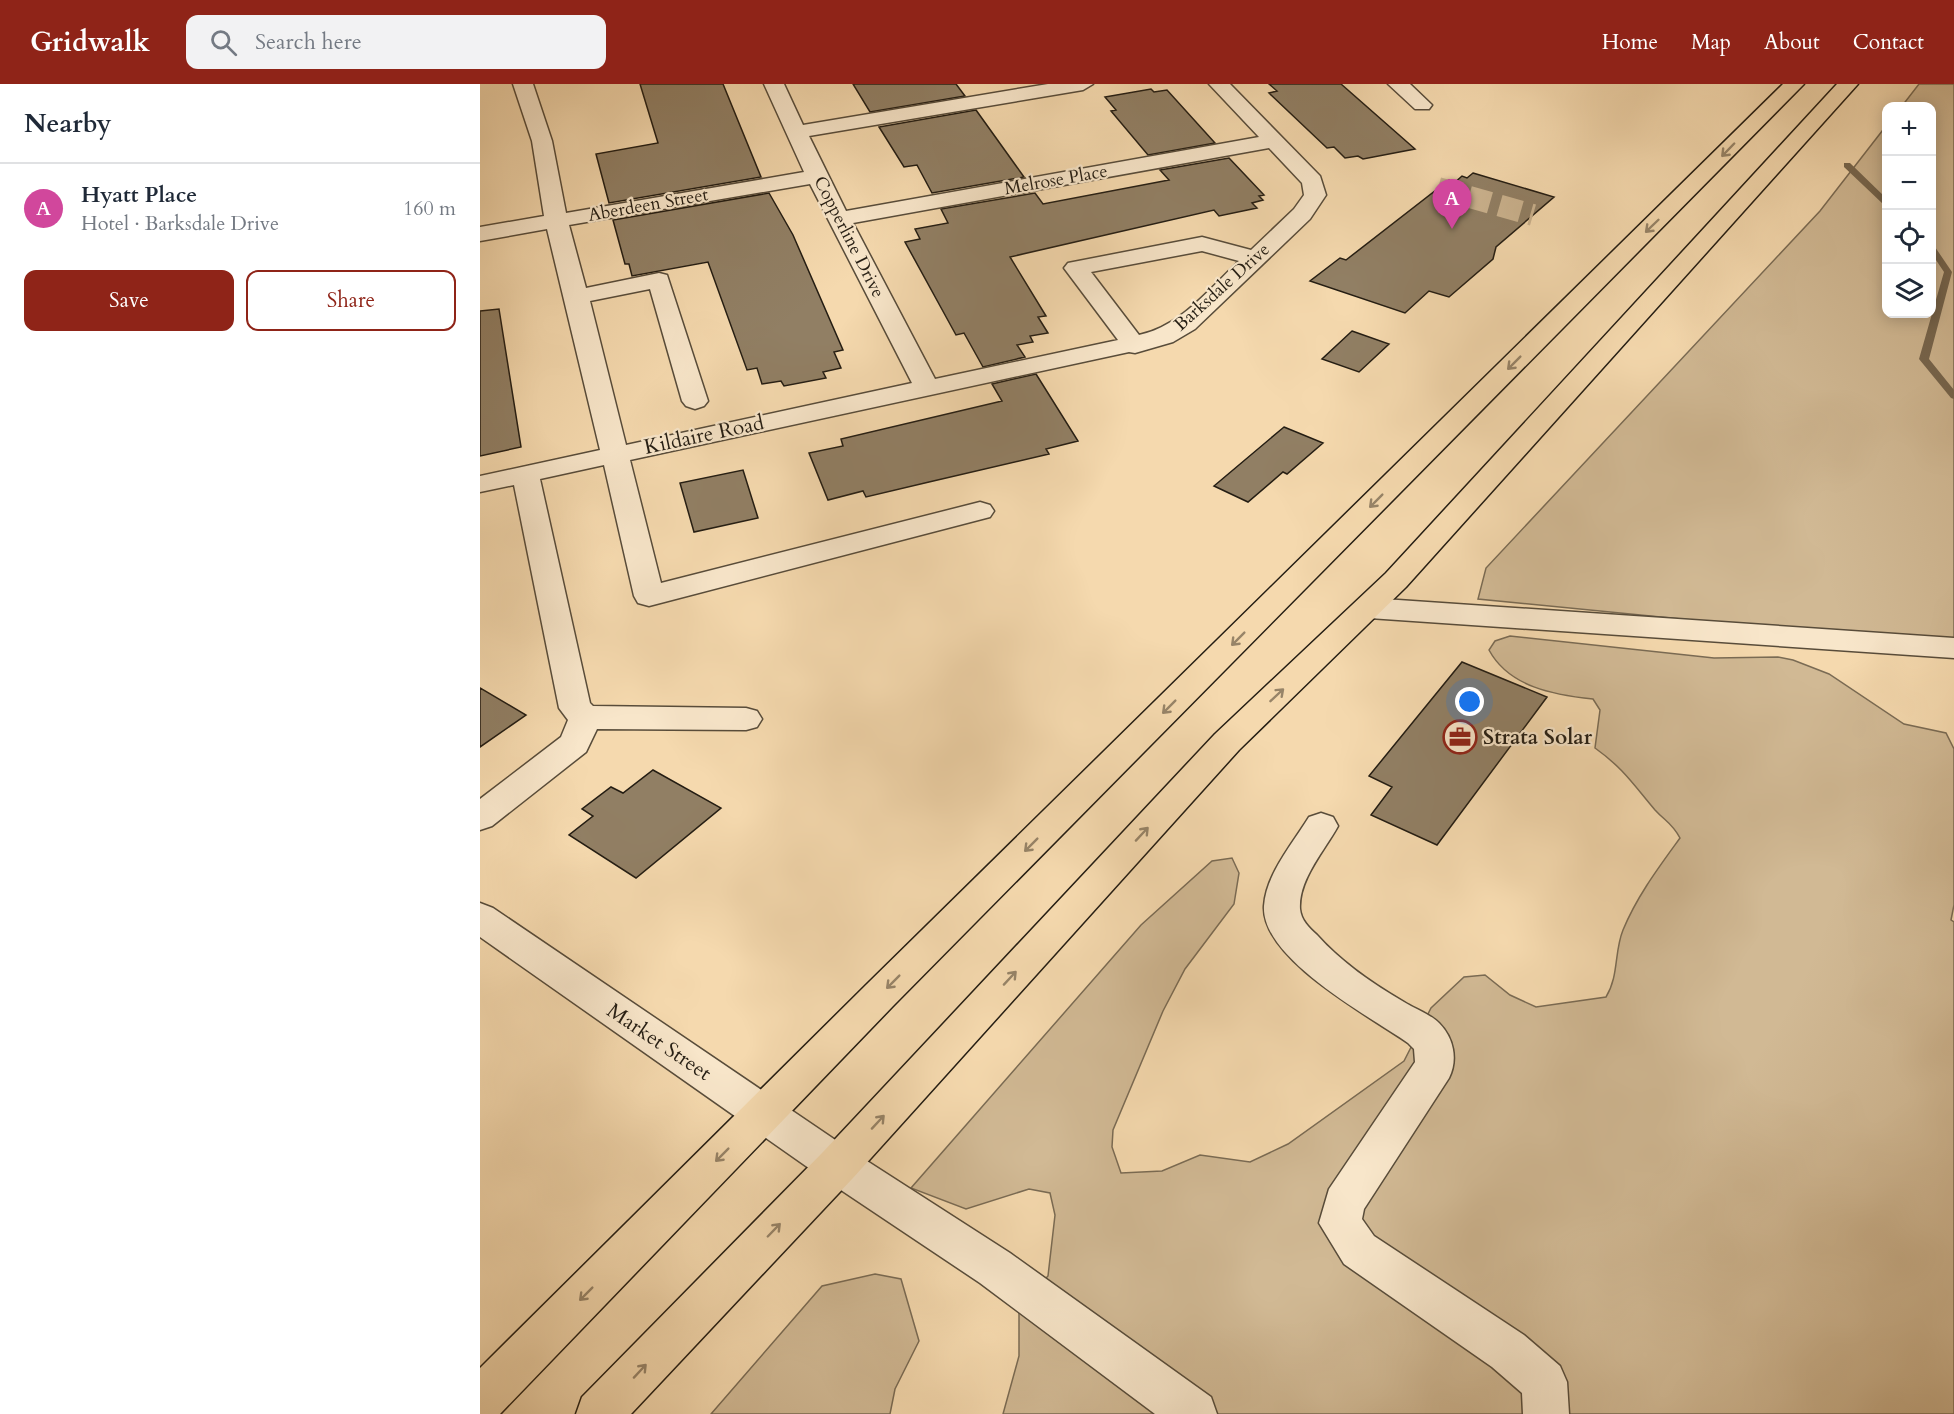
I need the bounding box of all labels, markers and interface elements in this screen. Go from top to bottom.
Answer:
search box [186,15,606,69]
text: Gridwalk [30,23,150,61]
icon: search [207,26,240,59]
text: Search here [255,27,362,57]
text: Home [1602,28,1658,57]
text: Map [1691,28,1731,57]
text: About [1764,28,1820,57]
text: Contact [1853,28,1924,57]
map controls [1882,102,1936,318]
button: + [1882,102,1936,156]
text: Nearby [24,106,112,141]
one-way arrow [1720,143,1735,158]
button: − [1882,156,1936,210]
street label: Melrose Place [1002,159,1110,201]
street label: Copperline Drive [807,172,891,302]
text: Hyatt Place [81,180,197,210]
pin: A [1432,180,1472,229]
street label: Aberdeen Street [586,182,710,228]
text: A [36,195,51,222]
text: 160 m [403,195,456,222]
text: Hotel · Barksdale Drive [81,210,279,237]
button: locate [1882,210,1936,264]
one-way arrow [1644,219,1659,233]
street label: Barksdale Drive [1169,237,1275,337]
button: layers [1882,264,1936,318]
button: Save [24,270,234,331]
button: Share [246,270,456,331]
one-way arrow [1506,356,1521,371]
street label: Kildaire Road [641,408,767,462]
one-way arrow [1368,494,1383,508]
one-way arrow [1230,632,1245,646]
one-way arrow [1270,687,1285,702]
your location [1455,687,1484,716]
one-way arrow [1162,700,1177,715]
office icon: Strata Solar [1442,719,1478,755]
place label: Strata Solar [1483,723,1593,752]
one-way arrow [1135,827,1149,842]
one-way arrow [1024,837,1039,852]
one-way arrow [1003,971,1017,986]
one-way arrow [885,975,900,990]
street label: Market Street [601,996,717,1088]
one-way arrow [871,1114,885,1129]
one-way arrow [715,1148,730,1163]
one-way arrow [767,1223,781,1238]
one-way arrow [578,1287,593,1302]
one-way arrow [632,1364,647,1379]

